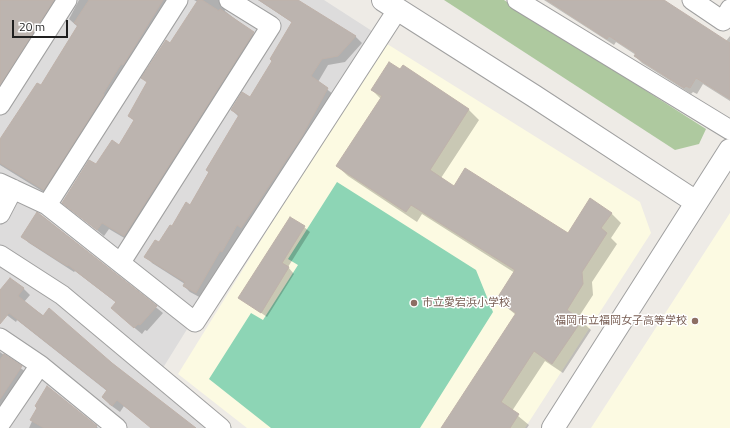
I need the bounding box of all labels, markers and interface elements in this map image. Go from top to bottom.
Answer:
scale bar [14,12,70,38]
text: 20 m [19,17,45,36]
place label: 市立愛宕浜小学校 [422,296,510,310]
marker: 市立愛宕浜小学校 [409,298,419,308]
place label: 福岡市立福岡女子高等学校 [555,314,687,328]
marker: 福岡市立福岡女子高等学校 [690,316,700,326]

